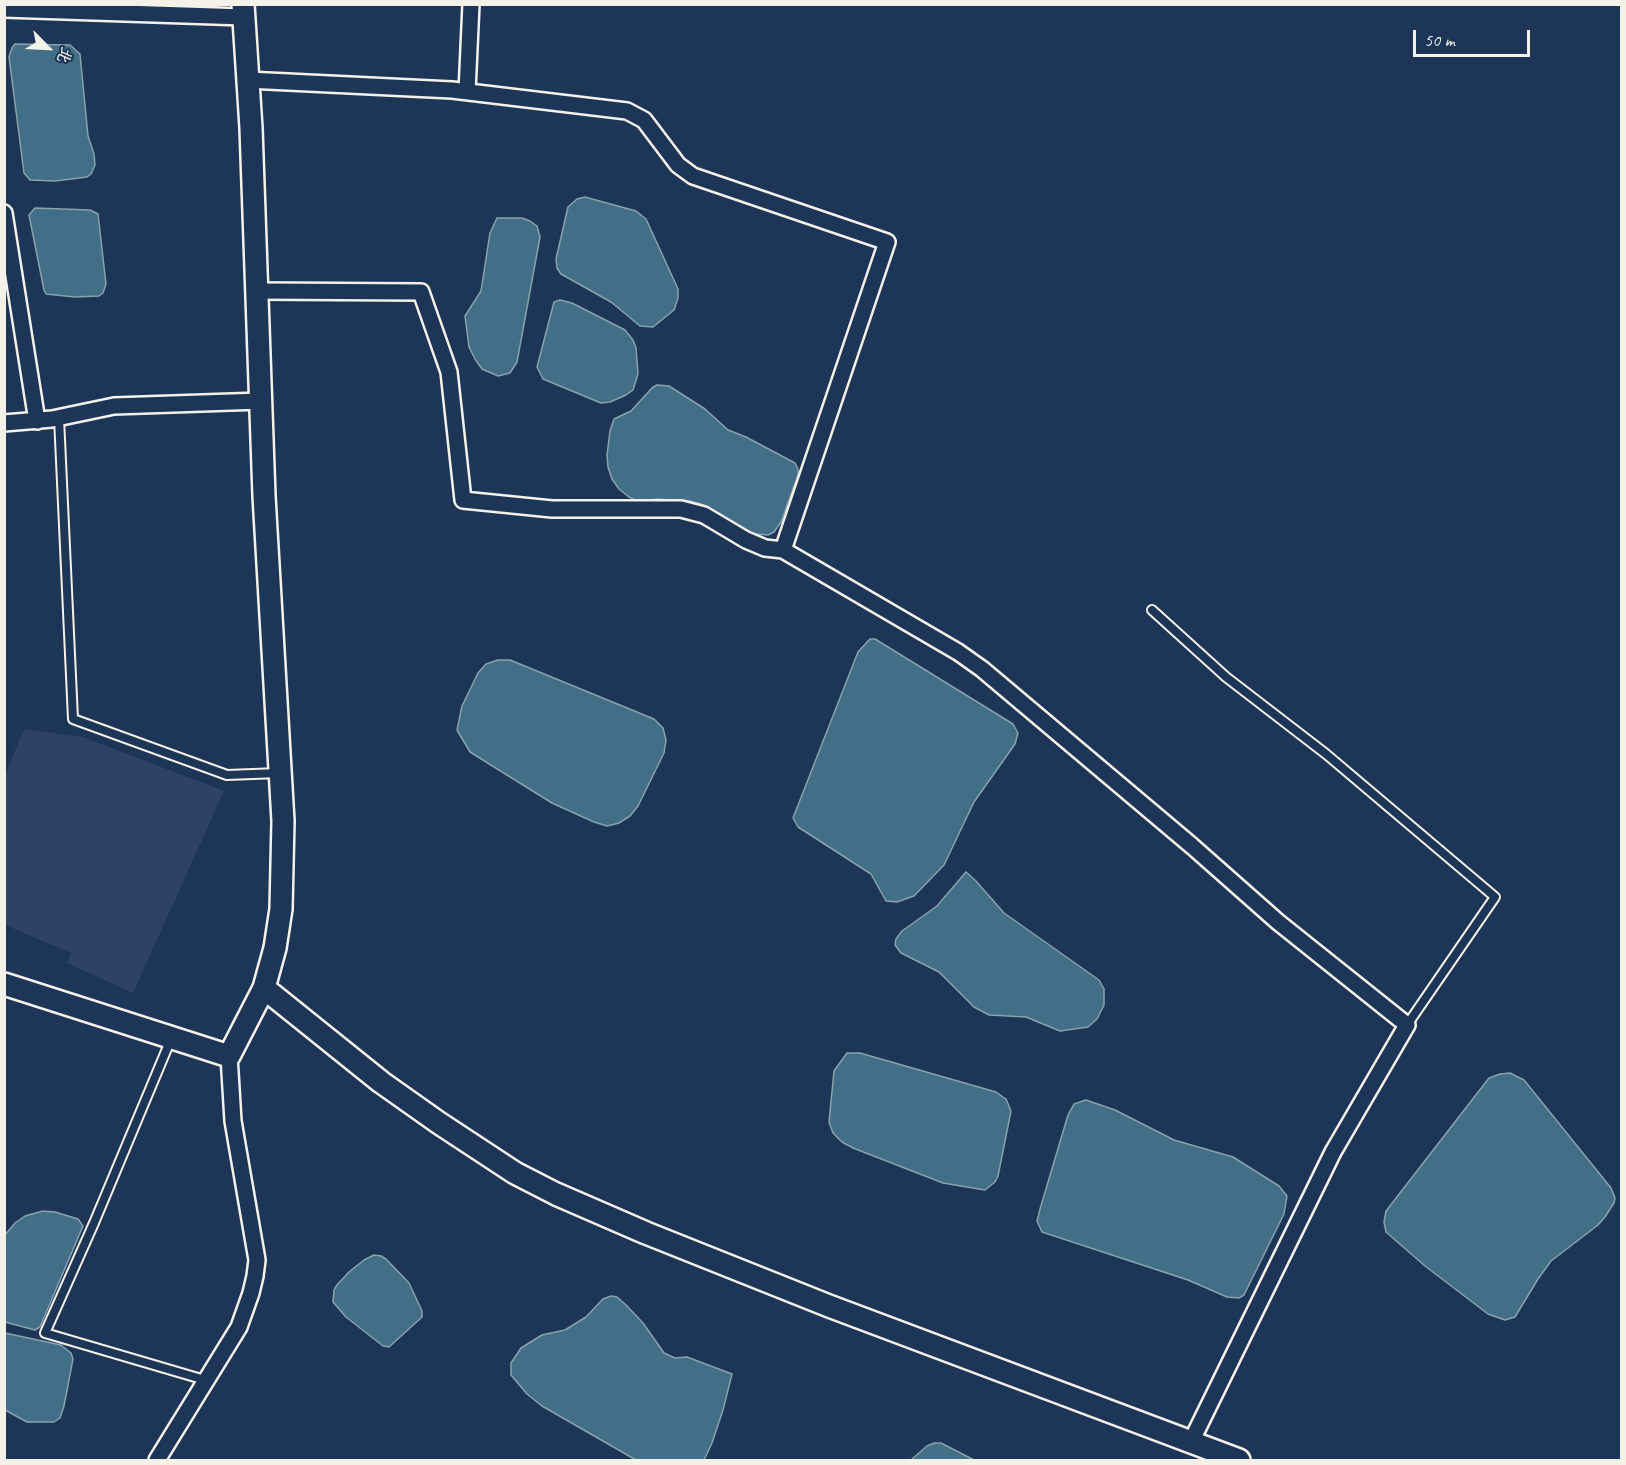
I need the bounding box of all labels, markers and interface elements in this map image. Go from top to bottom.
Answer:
north arrow [18,18,78,78]
scale bar [1416,18,1533,56]
text: 50 m [1424,29,1455,51]
text: 北 [52,44,77,67]

